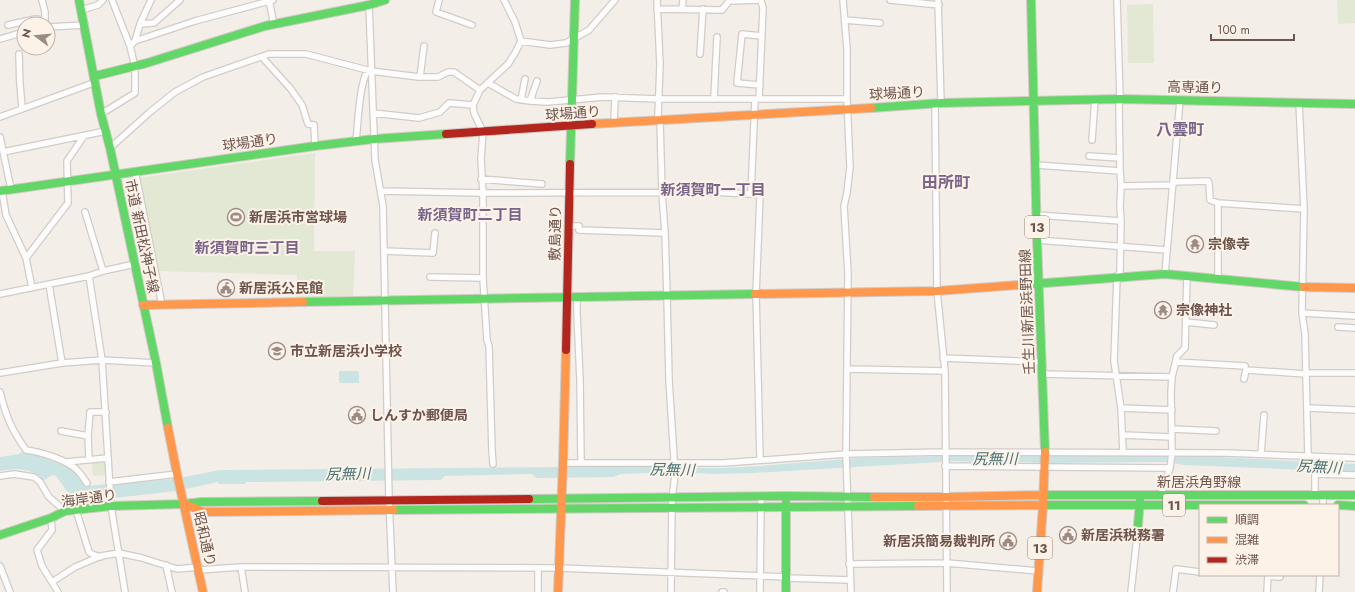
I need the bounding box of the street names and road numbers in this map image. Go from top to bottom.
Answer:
street label: 高専通り [1167,77,1223,97]
street label: 球場通り [869,82,925,104]
street label: 球場通り [544,101,602,125]
street label: 球場通り [221,128,279,156]
street label: 市道 新田松神子線 [120,177,164,295]
street label: 敷島通り [545,205,565,261]
road number: 13 [1025,216,1049,238]
street label: 壬生川新居浜野田線 [1015,249,1039,375]
street label: 新居浜角野線 [1157,472,1241,492]
street label: 海岸通り [60,484,118,512]
road number: 11 [1163,494,1185,516]
street label: 昭和通り [189,509,221,569]
road number: 13 [1028,537,1052,559]

